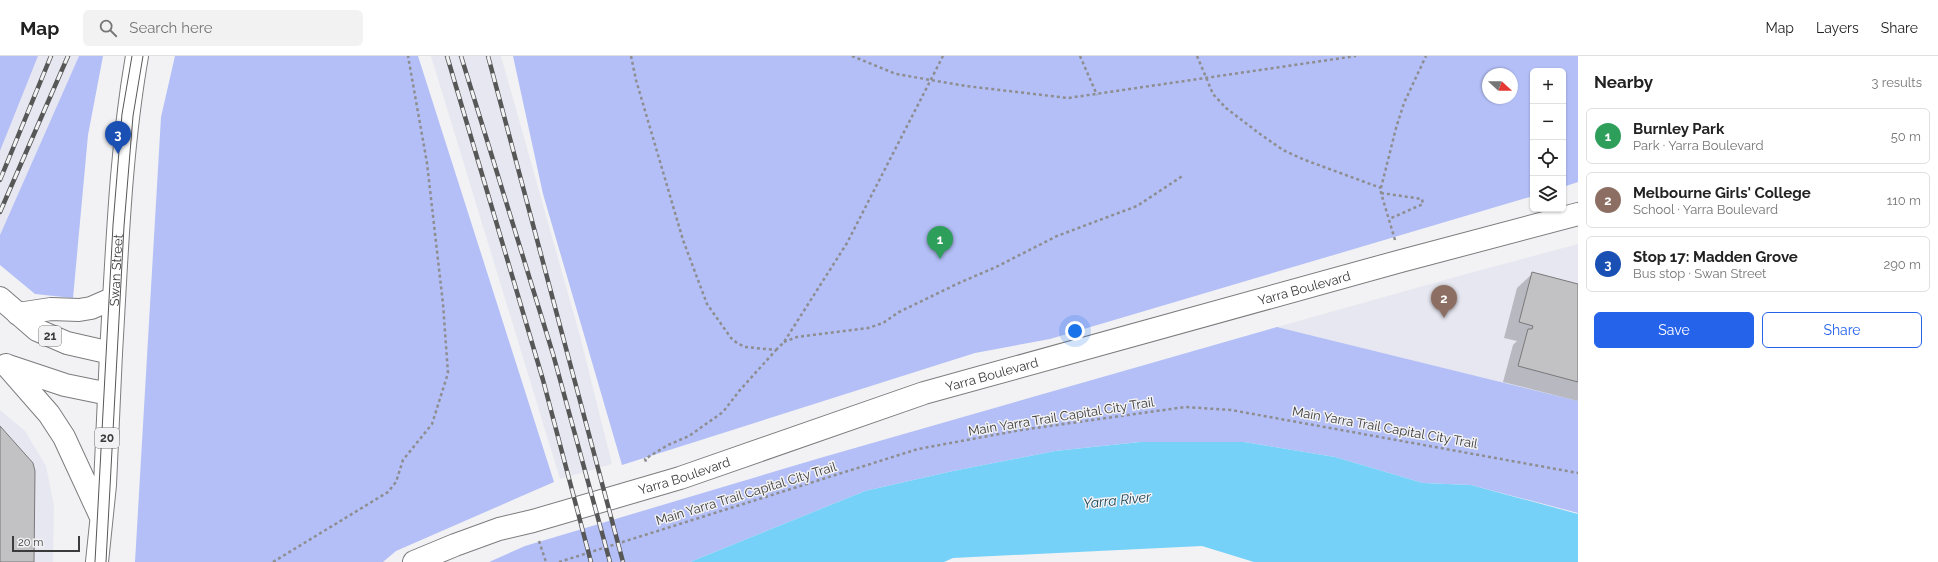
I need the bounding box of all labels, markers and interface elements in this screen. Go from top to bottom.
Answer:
search box [83,10,363,46]
text: Map [20,17,59,39]
icon: search [97,17,119,39]
text: Search here [129,19,213,37]
text: Map [1766,20,1794,36]
text: Layers [1816,20,1859,36]
text: Share [1881,20,1918,36]
north arrow [1482,68,1518,104]
map controls [1530,68,1566,212]
button: + [1530,68,1566,104]
text: Nearby [1594,72,1653,92]
text: 3 results [1872,75,1922,90]
button: − [1530,104,1566,140]
text: Burnley Park [1633,120,1724,138]
pin: 3 [105,121,131,154]
text: 1 [1605,129,1611,144]
text: 50 m [1891,129,1921,144]
text: Park · Yarra Boulevard [1633,138,1763,153]
button: locate [1530,140,1566,176]
button: layers [1530,176,1566,212]
text: Melbourne Girls' College [1633,184,1811,202]
text: 2 [1604,193,1612,208]
text: 110 m [1887,193,1921,208]
text: School · Yarra Boulevard [1633,202,1778,217]
pin: 1 [927,226,953,259]
street label: Swan Street [107,233,126,307]
text: Stop 17: Madden Grove [1633,248,1798,266]
text: 3 [1604,257,1612,272]
text: 290 m [1883,257,1921,272]
text: Bus stop · Swan Street [1633,266,1766,281]
street label: Yarra Boulevard [1256,268,1352,308]
pin: 2 [1431,285,1457,318]
button: Save [1594,312,1754,348]
button: Share [1762,312,1922,348]
your location [1065,321,1085,341]
road number: 21 [39,326,61,346]
street label: Yarra Boulevard [944,355,1040,395]
street label: Main Yarra Trail Capital City Trail [967,394,1156,439]
street label: Main Yarra Trail Capital City Trail [1291,404,1479,451]
road number: 20 [95,428,119,448]
street label: Yarra Boulevard [637,454,732,498]
street label: Main Yarra Trail Capital City Trail [654,459,839,528]
water label: Yarra River [1082,488,1153,511]
scale bar [12,534,80,553]
text: 20 m [18,536,43,549]

